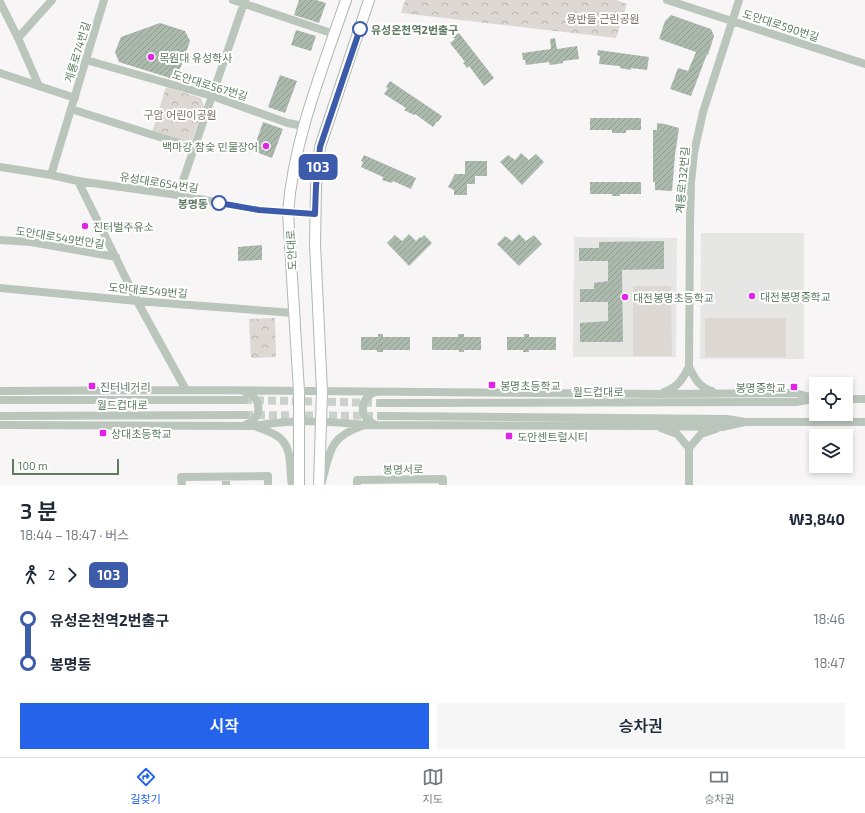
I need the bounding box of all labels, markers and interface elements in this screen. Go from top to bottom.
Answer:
street label: 도안대로590번길 [741,7,821,43]
park label: 용반들 근린공원 [566,12,640,25]
street label: 계룡로74번길 [62,20,92,84]
marker: 유성온천역2번출구 [352,21,368,37]
place label: 유성온천역2번출구 [371,23,458,36]
place label: 목원대 유성학사 [159,51,232,64]
marker: 목원대 유성학사 [146,52,156,62]
street label: 도안대로567번길 [171,67,249,103]
park label: 구암 어린이공원 [143,108,217,121]
place label: 백마강 참숯 민물장어 [162,140,258,153]
marker: 백마강 참숯 민물장어 [261,141,271,151]
street label: 계룡로132번길 [673,146,691,214]
line badge: 103 [295,154,341,180]
text: 103 [307,158,329,175]
street label: 유성대로654번길 [119,169,199,195]
marker: 봉명동 [211,195,227,211]
place label: 봉명동 [178,197,208,210]
place label: 진터벌주유소 [93,220,154,233]
marker: 진터벌주유소 [80,221,90,231]
street label: 도안대로549번안길 [15,224,105,250]
street label: 도안대로 [283,229,299,271]
street label: 도안대로549번길 [108,280,188,300]
place label: 대전봉명중학교 [760,290,831,303]
place label: 대전봉명초등학교 [633,291,714,304]
marker: 대전봉명중학교 [747,291,757,301]
marker: 대전봉명초등학교 [620,292,630,302]
map controls [809,377,853,473]
button: locate [809,377,853,421]
place label: 봉명초등학교 [500,379,561,392]
place label: 진터네거리 [100,380,151,393]
marker: 봉명초등학교 [487,380,497,390]
marker: 진터네거리 [87,381,97,391]
place label: 봉명중학교 [735,381,786,394]
marker: 봉명중학교 [789,382,799,392]
street label: 월드컵대로 [573,385,623,398]
street label: 월드컵대로 [97,398,147,411]
place label: 상대초등학교 [111,427,172,440]
marker: 상대초등학교 [98,428,108,438]
button: layers [809,429,853,473]
place label: 도안센트럴시티 [517,430,588,443]
marker: 도안센트럴시티 [504,431,514,441]
scale bar [12,457,119,476]
text: 100 m [18,459,48,472]
street label: 봉명서로 [383,462,423,476]
text: 3 분 [20,497,57,523]
text: ₩3,840 [789,510,845,528]
text: 18:44 – 18:47 · 버스 [20,527,129,543]
icon: walk [20,564,42,586]
icon: forward [61,564,83,586]
text: 103 [97,566,120,583]
text: 2 [48,567,55,583]
text: 유성온천역2번출구 [50,611,169,629]
text: 18:46 [813,611,845,627]
text: 봉명동 [50,655,91,673]
text: 18:47 [814,655,845,671]
button: 시작 [20,703,429,749]
button: 승차권 [437,703,845,749]
tab: 길찾기 [130,766,161,806]
tab: 지도 [422,766,444,806]
tab: 승차권 [704,766,735,806]

